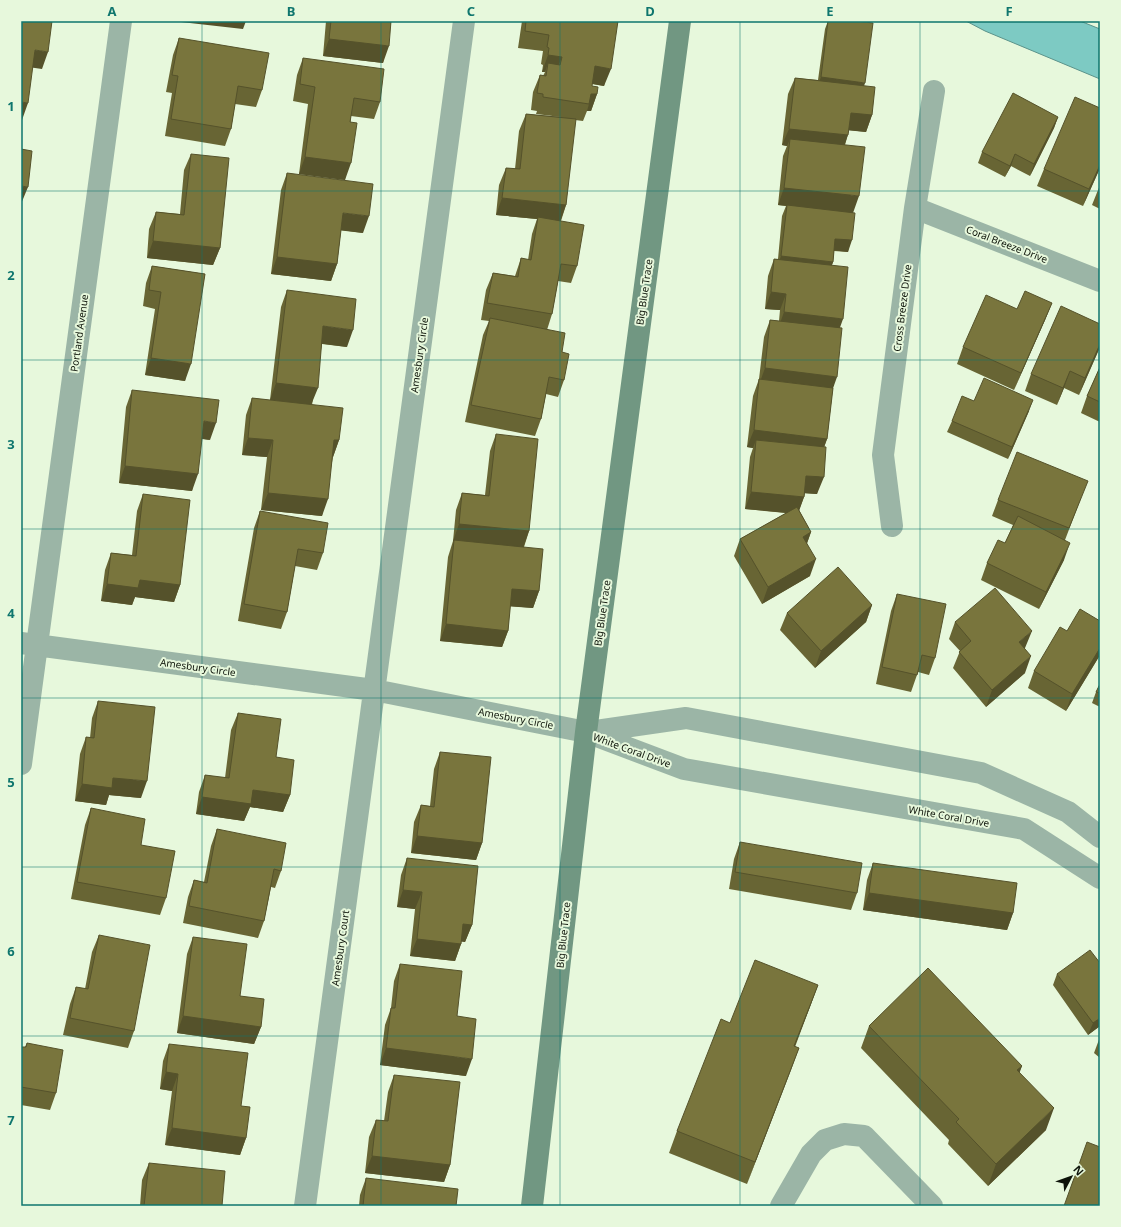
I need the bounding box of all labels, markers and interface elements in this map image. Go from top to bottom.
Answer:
text: A [108,2,117,20]
text: B [287,2,295,20]
text: C [467,2,475,20]
text: D [645,2,655,20]
text: E [826,2,834,20]
text: F [1005,2,1013,20]
text: 1 [7,97,15,115]
street label: Coral Breeze Drive [964,222,1050,266]
street label: Big Blue Trace [632,258,656,326]
street label: Cross Breeze Drive [890,263,914,352]
text: 2 [7,266,15,284]
street label: Portland Avenue [67,293,91,373]
street label: Amesbury Circle [407,316,431,394]
text: 3 [7,435,15,453]
street label: Big Blue Trace [590,579,614,647]
text: 4 [7,604,15,622]
street label: Amesbury Circle [159,655,237,679]
street label: Amesbury Circle [477,704,555,732]
street label: White Coral Drive [591,729,673,771]
text: 5 [7,773,15,791]
street label: White Coral Drive [908,802,991,830]
street label: Big Blue Trace [553,901,573,969]
street label: Amesbury Court [328,909,352,987]
text: 6 [7,942,15,960]
text: 7 [7,1111,15,1129]
north arrow [1051,1157,1091,1197]
text: N [1070,1162,1088,1178]

